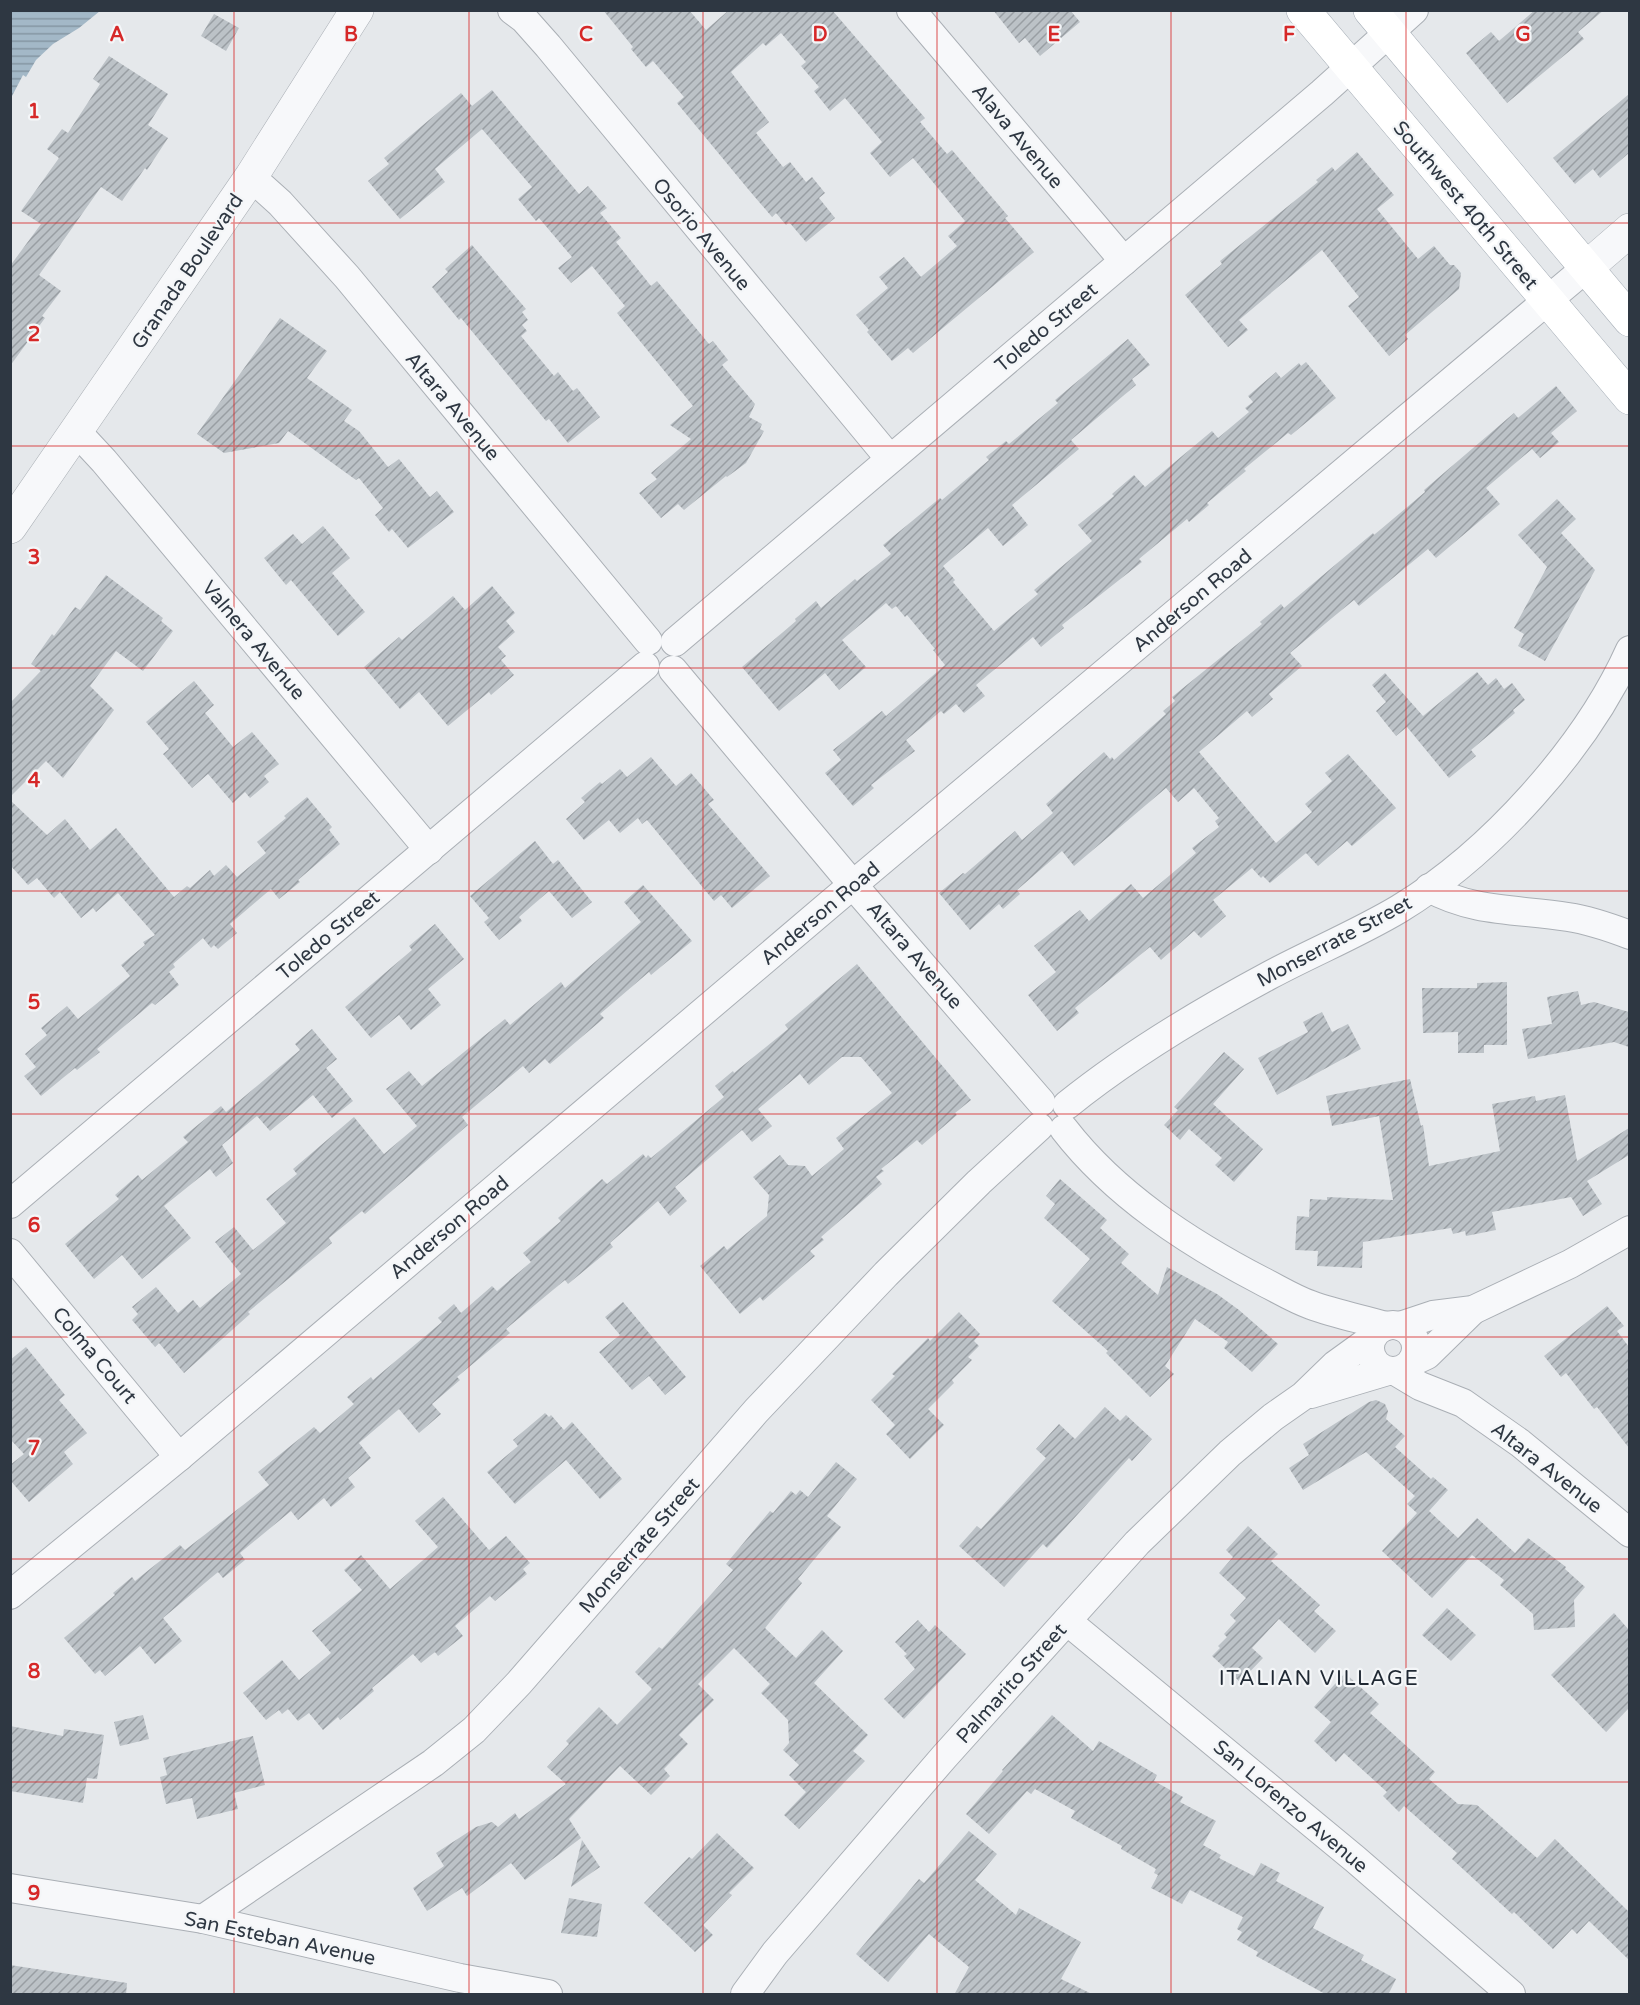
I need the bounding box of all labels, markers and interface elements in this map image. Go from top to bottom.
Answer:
text: A [110,23,125,47]
text: B [344,23,358,47]
text: C [579,23,593,47]
text: D [812,23,828,47]
text: E [1048,23,1061,47]
text: F [1283,23,1295,47]
text: G [1515,23,1531,47]
street label: Alava Avenue [966,79,1068,194]
text: 1 [28,100,40,124]
street label: Southwest 40th Street [1388,116,1543,295]
street label: Osorio Avenue [647,174,755,296]
street label: Granada Boulevard [127,189,249,354]
street label: Toledo Street [990,278,1103,378]
text: 2 [28,323,40,347]
street label: Altara Avenue [400,347,505,466]
street label: Anderson Road [1128,544,1257,658]
text: 3 [28,546,40,570]
street label: Valnera Avenue [196,576,310,705]
text: 4 [28,769,41,793]
street label: Anderson Road [756,857,885,971]
street label: Toledo Street [272,886,385,986]
street label: Monserrate Street [1253,891,1416,993]
street label: Altara Avenue [861,897,967,1014]
text: 5 [28,991,40,1015]
street label: Anderson Road [385,1171,514,1285]
text: 6 [28,1214,40,1238]
street label: Colma Court [47,1302,142,1409]
street label: Altara Avenue [1486,1417,1607,1519]
text: 7 [28,1437,40,1461]
street label: Monserrate Street [574,1473,705,1618]
street label: Palmarito Street [952,1618,1072,1749]
text: 8 [28,1660,40,1684]
district label: ITALIAN VILLAGE [1219,1666,1419,1691]
street label: San Lorenzo Avenue [1208,1735,1373,1878]
text: 9 [28,1882,40,1906]
street label: San Esteban Avenue [182,1907,378,1971]

